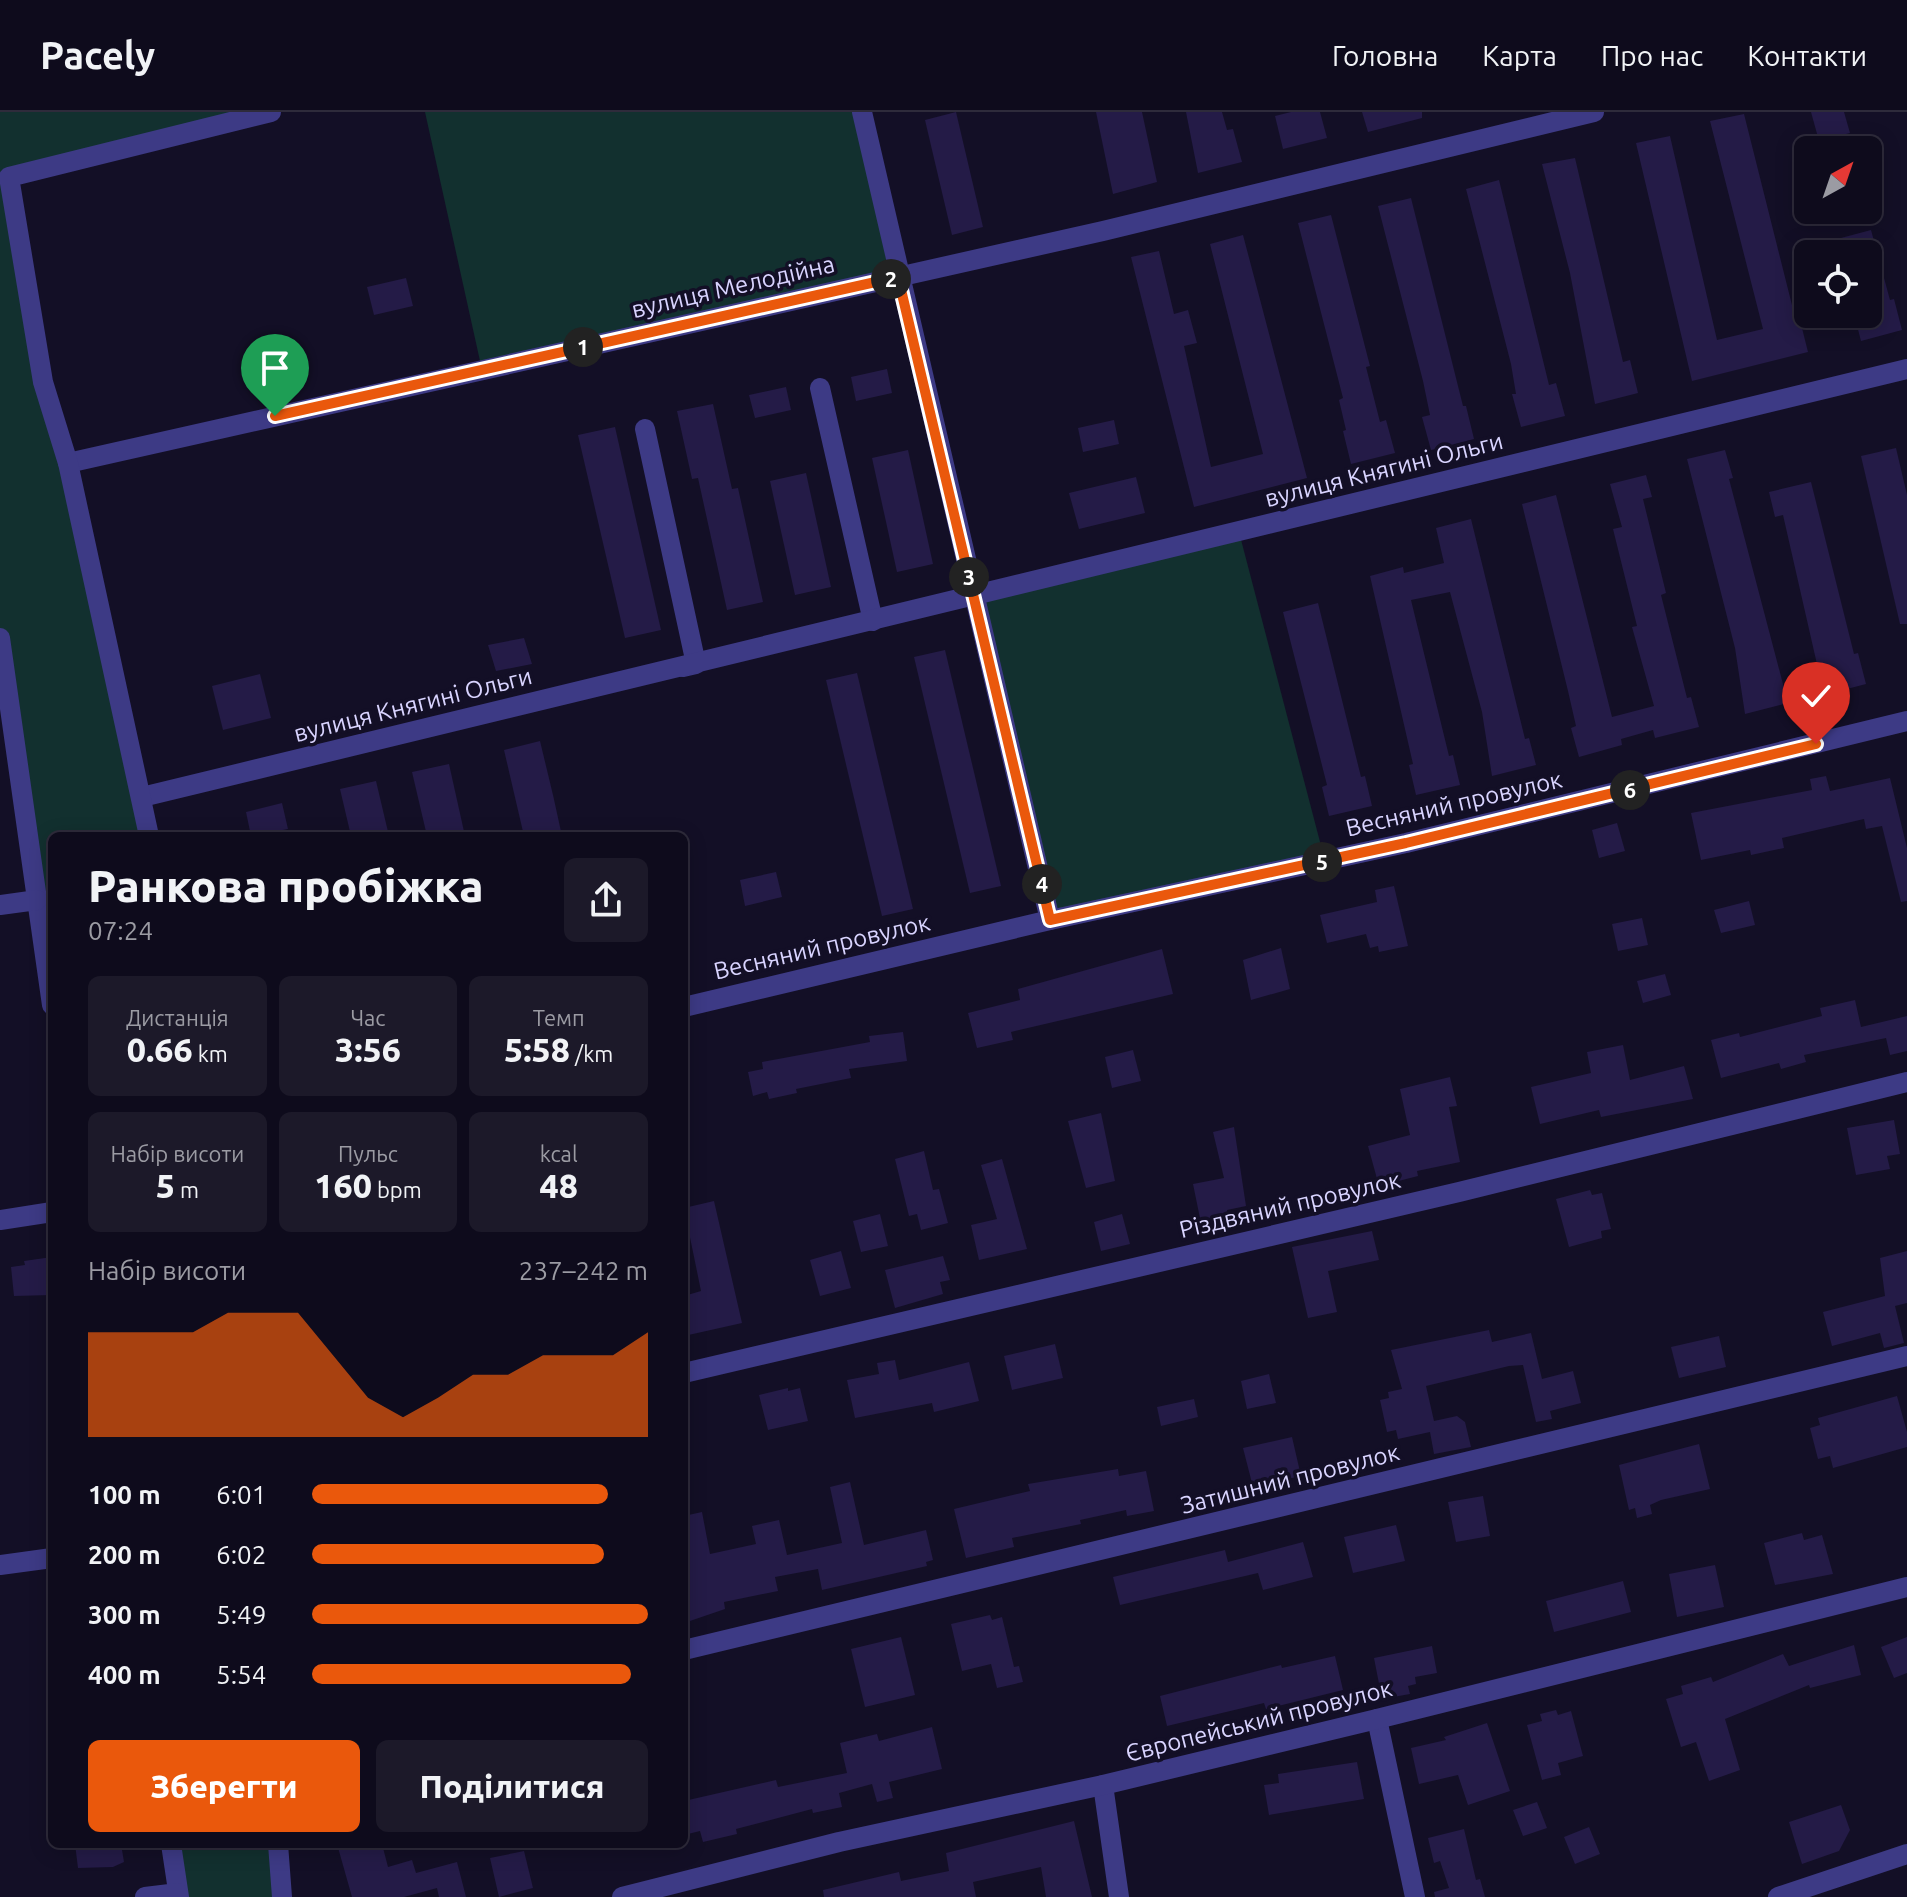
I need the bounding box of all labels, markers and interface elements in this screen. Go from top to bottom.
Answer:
text: Pacely [40,34,155,76]
text: Головна [1332,40,1438,71]
text: Карта [1482,40,1557,71]
text: Про нас [1601,40,1703,71]
text: Контакти [1747,40,1867,71]
north arrow [1794,136,1882,224]
map controls [1794,136,1882,328]
button: locate [1794,240,1882,328]
street label: вулиця Мелодійна [629,250,837,323]
pin: 2 [871,259,911,299]
text: 2 [885,266,897,291]
pin: 1 [563,327,603,367]
pin [241,334,309,416]
text: 1 [577,334,589,359]
icon: arrive [253,346,297,390]
street label: вулиця Княгині Ольги [1262,427,1506,512]
pin: 3 [949,557,989,597]
text: 3 [963,564,975,589]
street label: вулиця Княгині Ольги [291,662,535,747]
pin [1782,662,1850,744]
icon: check [1794,674,1838,718]
street label: Весняний провулок [1343,765,1565,842]
pin: 6 [1610,770,1650,810]
text: 6 [1624,777,1636,802]
pin: 5 [1302,842,1342,882]
text: 5 [1316,849,1328,874]
button: share [564,858,648,942]
text: Ранкова пробіжка [88,861,484,910]
pin: 4 [1022,864,1062,904]
text: 4 [1036,871,1048,896]
street label: Весняний провулок [711,908,933,985]
text: 07:24 [88,916,153,945]
text: Дистанція [126,1005,229,1030]
text: Час [350,1005,386,1030]
text: Темп [533,1005,585,1030]
text: 0.66 [127,1030,193,1068]
text: 3:56 [335,1030,401,1068]
text: 5:58 [504,1030,570,1068]
text: km [193,1041,228,1066]
text: /km [570,1041,613,1066]
text: Набір висоти [110,1141,244,1166]
text: Пульс [338,1141,398,1166]
text: kcal [540,1141,578,1166]
text: 5 [156,1166,175,1204]
text: 160 [314,1166,372,1204]
text: 48 [539,1166,578,1204]
street label: Різдвяний провулок [1176,1166,1403,1243]
text: m [175,1177,199,1202]
text: bpm [372,1177,422,1202]
text: Набір висоти [88,1256,246,1285]
text: 237–242 m [519,1256,648,1285]
street label: Затишний провулок [1178,1438,1402,1519]
text: 100 m [88,1480,161,1509]
text: 6:01 [216,1480,266,1509]
text: 200 m [88,1540,161,1569]
text: 6:02 [216,1540,266,1569]
text: 300 m [88,1600,161,1629]
text: 5:49 [216,1600,266,1629]
text: 400 m [88,1660,161,1689]
text: 5:54 [216,1660,266,1689]
street label: Європейський провулок [1123,1674,1395,1767]
button: Зберегти [88,1740,360,1832]
button: Поділитися [376,1740,648,1832]

